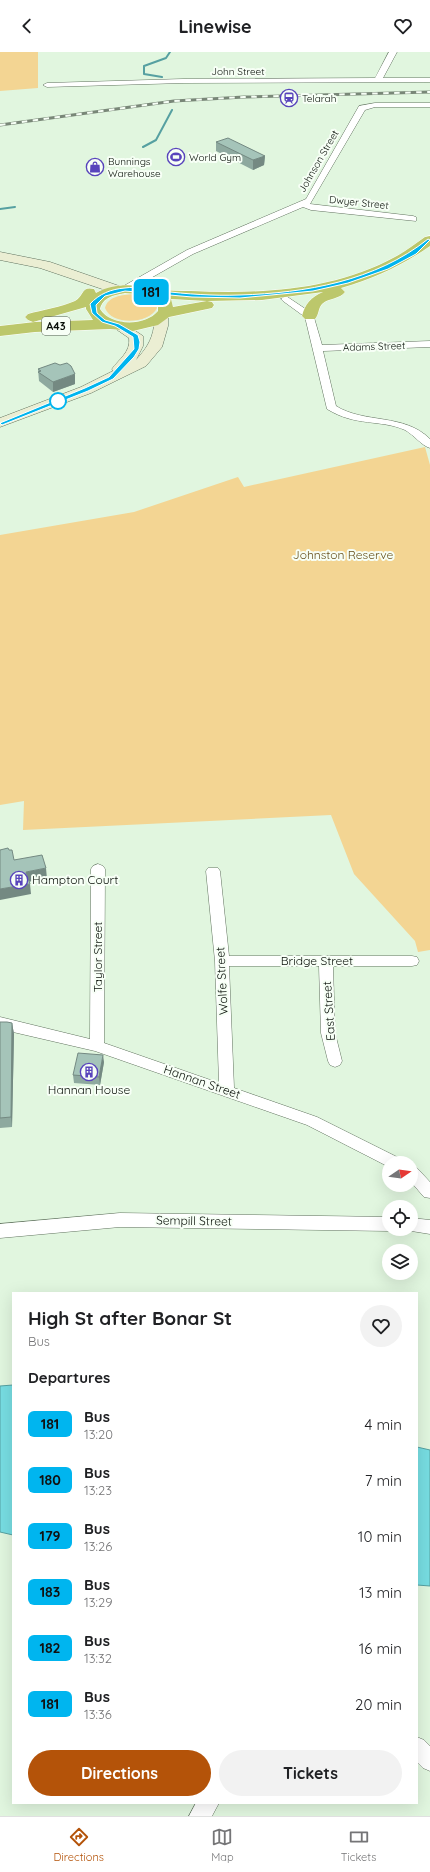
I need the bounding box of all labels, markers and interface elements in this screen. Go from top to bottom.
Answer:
icon: back [16,15,38,37]
text: Linewise [178,15,252,38]
icon: heart [392,15,414,37]
street label: John Street [211,65,265,78]
station icon: Telarah [279,88,299,108]
place label: Telarah [302,92,336,105]
street label: Johnson Street [295,127,342,195]
sports icon: World Gym [166,147,186,167]
place label: World Gym [189,151,241,164]
place label: Bunnings Warehouse [108,155,161,180]
shop icon: Bunnings Warehouse [85,157,105,177]
street label: Dwyer Street [328,193,390,212]
line badge: 181 [128,279,174,305]
text: 181 [142,283,160,301]
road number: A43 [42,317,70,335]
street label: Adams Street [343,339,406,354]
unlabelled marker [49,392,67,410]
park label: Johnston Reserve [293,547,393,562]
building icon: Hampton Court [9,870,29,890]
place label: Hampton Court [32,872,118,887]
street label: Taylor Street [90,922,105,992]
street label: Wolfe Street [212,947,231,1015]
street label: Bridge Street [281,953,353,968]
street label: East Street [319,981,338,1041]
street label: Hannan Street [162,1061,242,1102]
building icon: Hannan House [79,1062,99,1082]
place label: Hannan House [48,1082,130,1097]
north arrow [382,1156,418,1192]
map controls [382,1156,418,1280]
button: locate [382,1200,418,1236]
street label: Sempill Street [156,1212,232,1229]
button: layers [382,1244,418,1280]
button: heart [360,1305,402,1347]
text: High St after Bonar St [28,1306,232,1330]
text: Bus [28,1333,50,1349]
text: Departures [28,1368,110,1387]
text: Bus [84,1407,110,1426]
text: 181 [41,1415,59,1433]
text: 4 min [364,1415,402,1434]
text: 13:20 [84,1426,113,1442]
text: Bus [84,1463,110,1482]
text: 180 [39,1471,61,1489]
text: 7 min [365,1471,402,1490]
text: 13:23 [84,1482,112,1498]
text: Bus [84,1519,110,1538]
text: 179 [39,1527,61,1545]
text: 10 min [358,1527,402,1546]
text: 13:26 [84,1538,112,1554]
text: Bus [84,1575,110,1594]
text: 183 [40,1583,60,1601]
text: 13 min [359,1583,402,1602]
text: 13:29 [84,1594,113,1610]
text: Bus [84,1631,110,1650]
text: 182 [39,1639,61,1657]
text: 16 min [359,1639,402,1658]
text: 13:32 [84,1650,112,1666]
text: Bus [84,1687,110,1706]
text: 181 [41,1695,59,1713]
text: 20 min [355,1695,402,1714]
text: 13:36 [84,1706,112,1722]
button: Directions [28,1750,211,1796]
button: Tickets [219,1750,402,1796]
tab: Directions [54,1826,104,1864]
tab: Map [211,1826,234,1864]
tab: Tickets [341,1826,376,1864]

